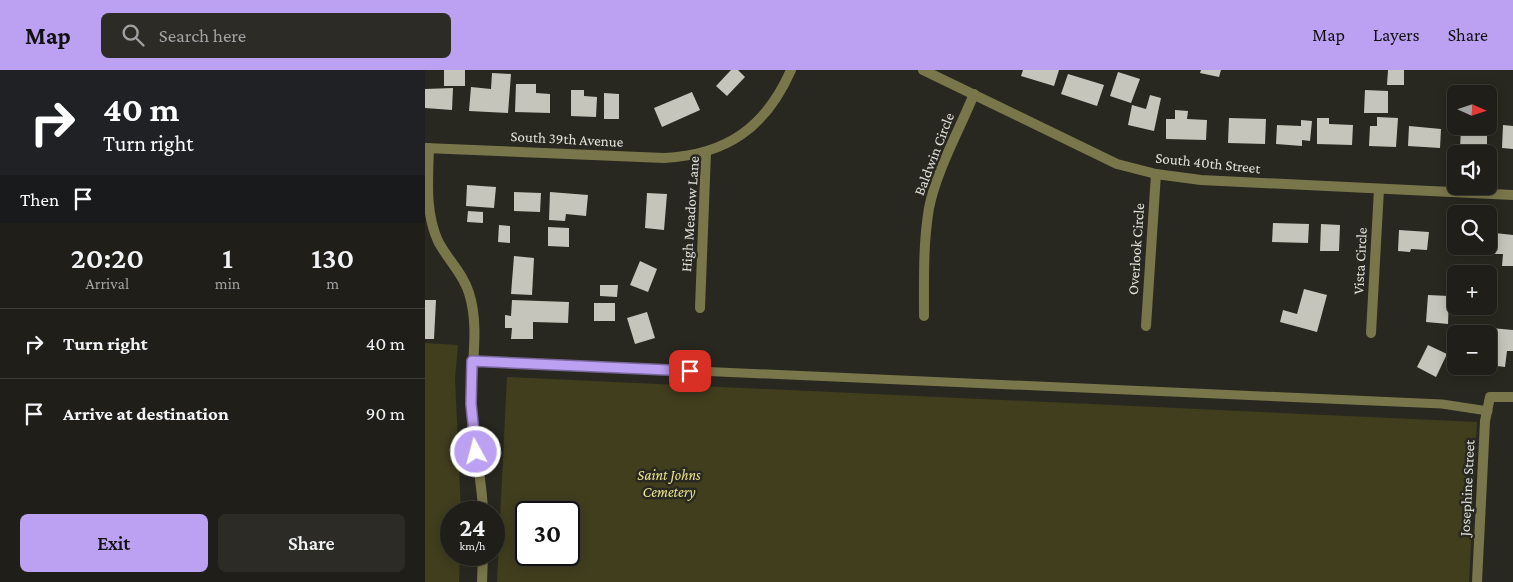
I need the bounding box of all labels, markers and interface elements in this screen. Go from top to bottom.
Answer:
search box [101,13,451,58]
icon: search [119,21,147,49]
text: Map [25,22,71,49]
text: Search here [159,25,246,46]
text: Map [1312,25,1345,45]
text: Layers [1373,25,1420,45]
text: Share [1448,25,1488,45]
north arrow [1447,85,1497,135]
map controls [1447,85,1497,375]
icon: right [20,90,85,155]
text: 40 m [103,90,180,129]
street label: Baldwin Circle [911,110,957,198]
street label: South 39th Avenue [510,128,624,150]
text: Turn right [103,131,194,156]
button: sound [1447,145,1497,195]
street label: South 40th Street [1155,150,1262,177]
street label: High Meadow Lane [678,155,703,273]
icon: arrive [69,185,97,213]
text: Then [20,189,59,210]
street label: Overlook Circle [1125,202,1147,295]
button: search [1447,205,1497,255]
street label: Vista Circle [1350,227,1370,295]
text: 20:20 [71,241,144,274]
text: 1 [222,241,233,274]
text: 130 [311,241,354,274]
button: + [1447,265,1497,315]
text: Arrival [86,275,129,292]
text: min [215,275,240,292]
text: m [326,275,339,292]
button: − [1447,325,1497,375]
icon: right [20,330,48,358]
text: Turn right [63,333,148,354]
text: 40 m [366,333,405,354]
pin [669,350,711,392]
icon: arrive [676,357,704,385]
icon: arrive [20,400,48,428]
text: Arrive at destination [63,403,229,424]
text: 90 m [366,403,405,424]
position arrow [449,425,501,477]
street label: Josephine Street [1456,438,1479,539]
park label: Saint Johns Cemetery [637,467,701,501]
speed limit sign: 30 [515,501,580,566]
button: Exit [20,514,208,572]
button: Share [218,514,405,572]
text: 24 [459,514,486,541]
text: km/h [460,539,485,553]

